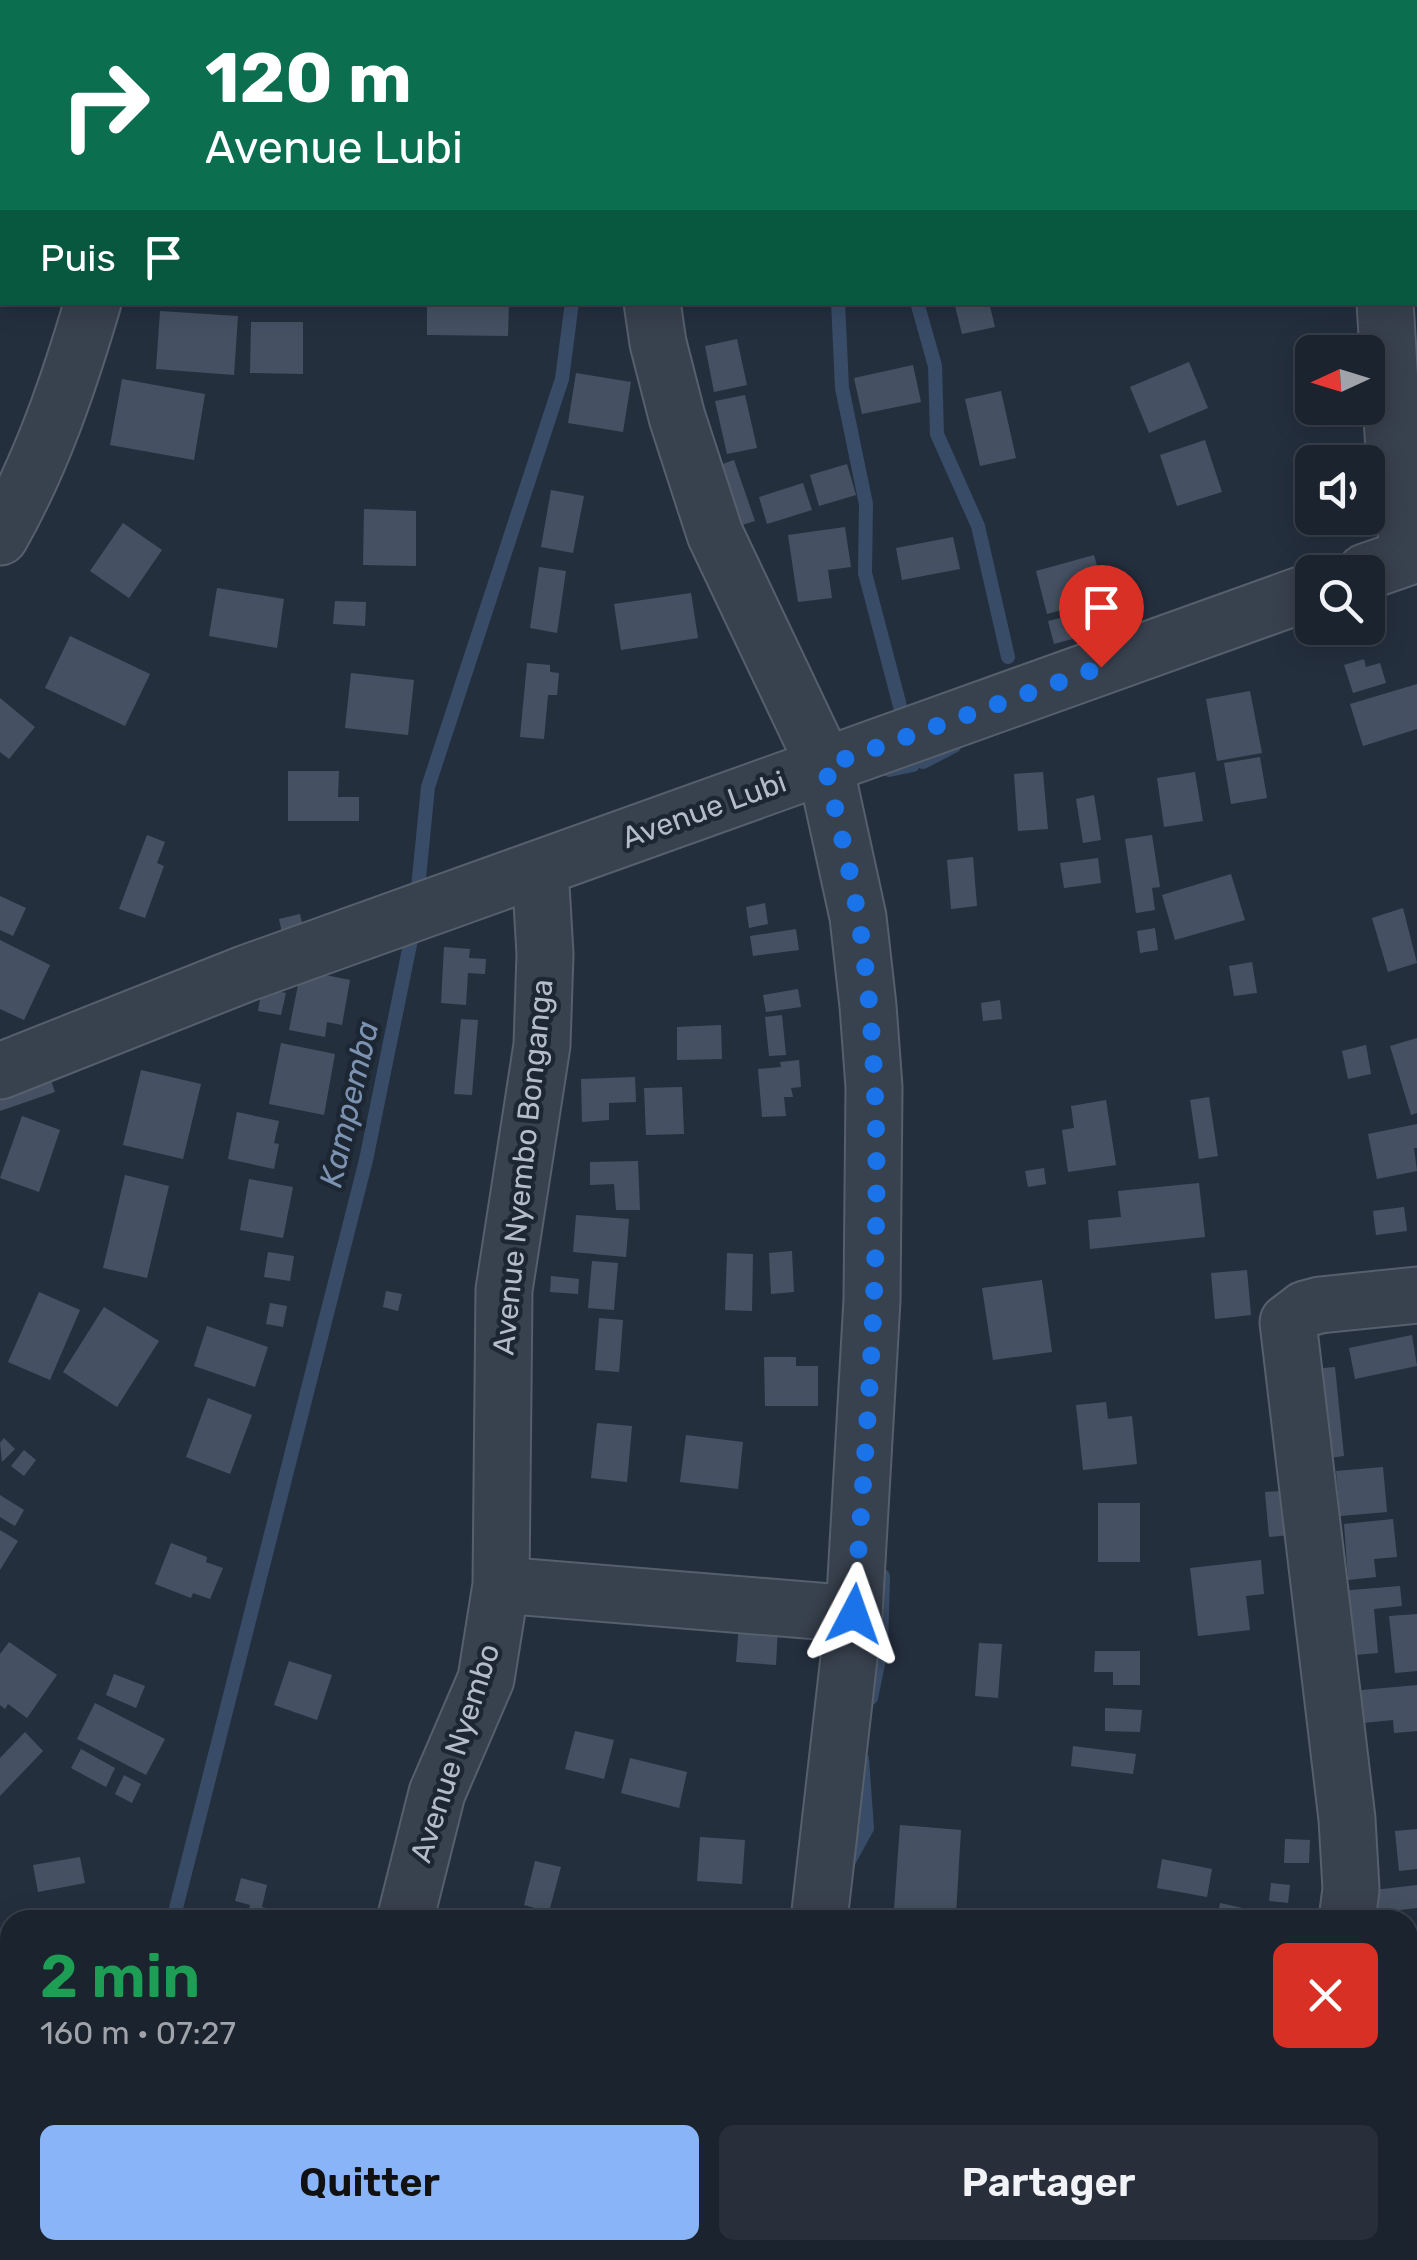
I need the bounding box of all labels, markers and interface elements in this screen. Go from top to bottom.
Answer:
text: 120 m [205,37,412,120]
icon: right [40,40,170,170]
text: Avenue Lubi [205,121,463,174]
icon: arrive [136,230,191,285]
text: Puis [40,235,116,281]
north arrow [1295,335,1385,425]
map controls [1295,335,1385,645]
button: sound [1295,445,1385,535]
button: search [1295,555,1385,645]
pin [1059,565,1144,668]
icon: arrive [1074,580,1129,635]
street label: Avenue Lubi [617,764,791,856]
street label: Avenue Nyembo Bonganga [485,977,561,1357]
water label: Kampemba [311,1017,387,1191]
position arrow [802,1562,906,1666]
street label: Avenue Nyembo [403,1639,507,1867]
text: 2 min [40,1941,200,2012]
button: close [1273,1943,1378,2048]
text: 160 m · 07:27 [40,2014,236,2052]
button: Quitter [40,2125,699,2240]
button: Partager [719,2125,1378,2240]

